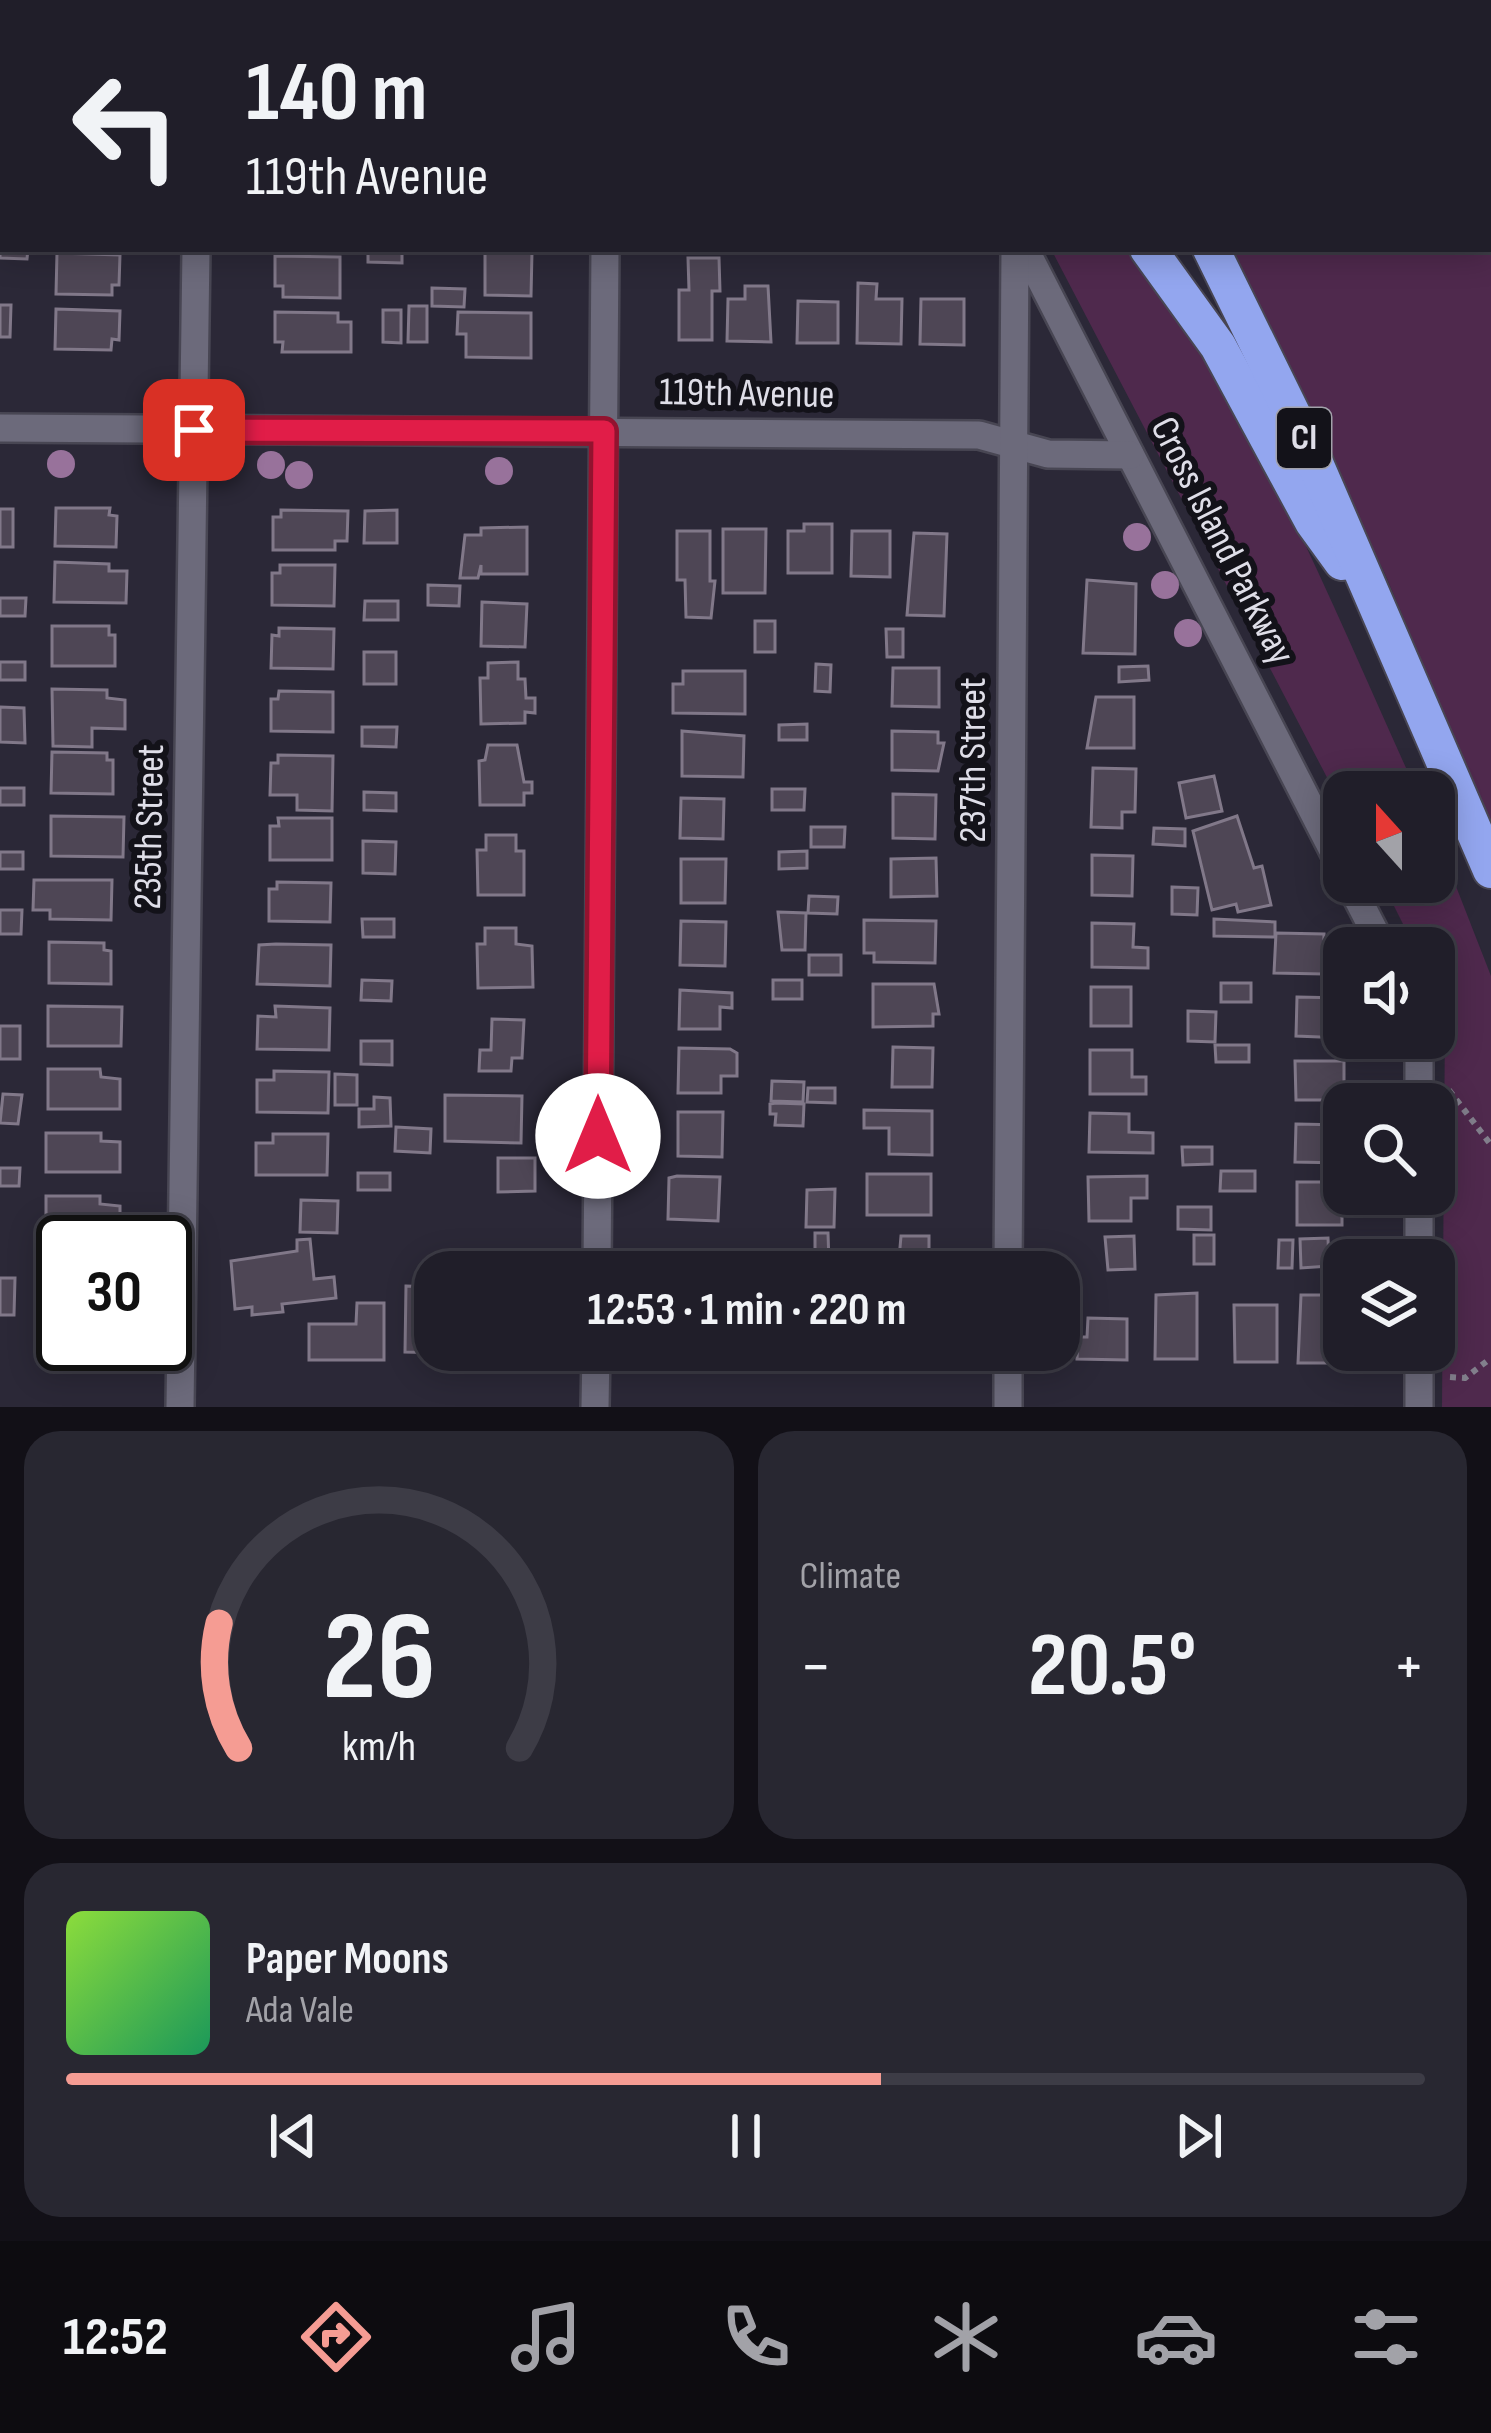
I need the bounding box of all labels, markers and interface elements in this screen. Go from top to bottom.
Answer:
text: 140 m [246,43,427,144]
icon: left [48,48,204,204]
text: 119th Avenue [246,145,488,210]
street label: 119th Avenue [659,369,835,419]
pin [143,379,245,481]
icon: arrive [161,397,227,463]
road number: CI [1277,408,1331,468]
street label: Cross Island Parkway [1140,410,1304,672]
street label: 237th Street [950,677,997,843]
street label: 235th Street [125,744,175,910]
north arrow [1323,771,1455,903]
map controls [1323,771,1455,1371]
button: sound [1323,927,1455,1059]
position arrow [535,1073,661,1199]
button: search [1323,1083,1455,1215]
speed limit sign: 30 [36,1215,192,1371]
button: layers [1323,1239,1455,1371]
text: 12:53 · 1 min · 220 m [588,1283,906,1338]
text: Climate [800,1553,901,1600]
text: 26 [322,1585,435,1734]
text: 20.5° [1028,1613,1196,1721]
text: − [800,1628,832,1707]
text: + [1393,1628,1425,1707]
text: km/h [342,1721,416,1773]
text: Paper Moons [246,1932,449,1987]
text: Ada Vale [246,1987,354,2034]
icon: previous [260,2103,326,2169]
icon: pause [713,2103,779,2169]
icon: next [1166,2103,1232,2169]
icon: directions [294,2295,378,2379]
icon: music [504,2295,588,2379]
icon: phone [714,2295,798,2379]
icon: climate [924,2295,1008,2379]
icon: car [1134,2295,1218,2379]
icon: filters [1344,2295,1428,2379]
text: 12:52 [63,2305,168,2370]

